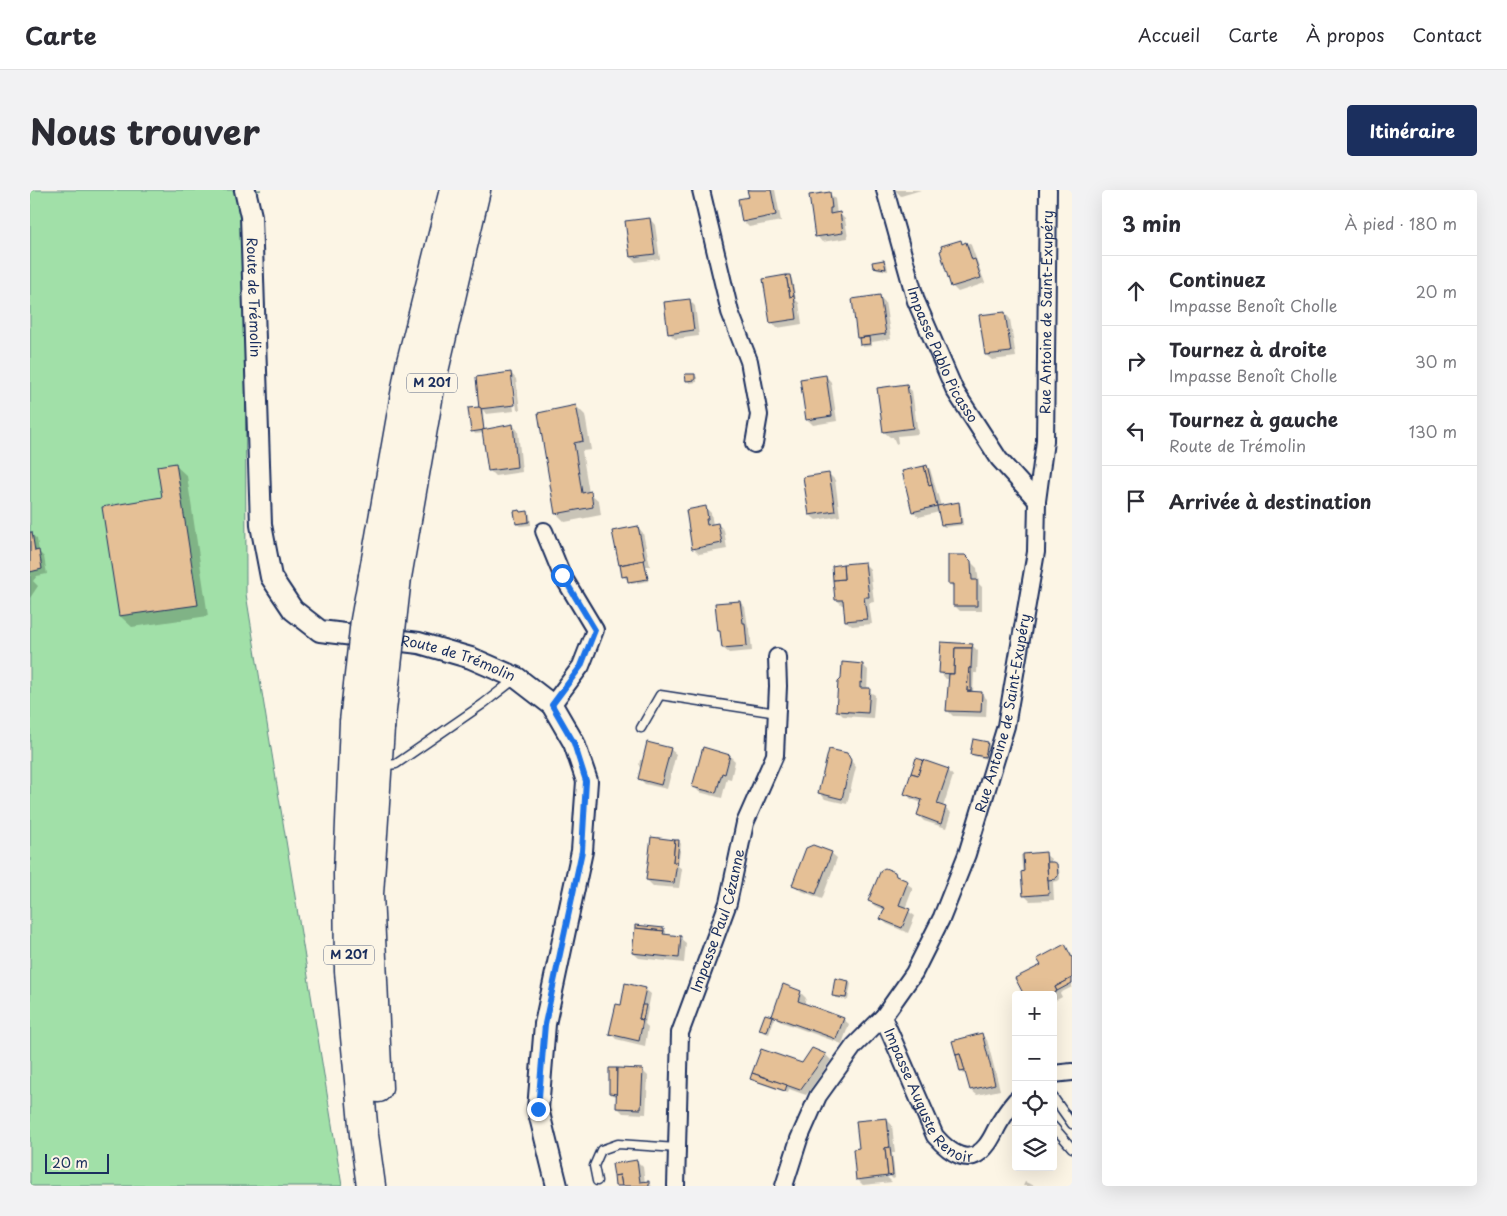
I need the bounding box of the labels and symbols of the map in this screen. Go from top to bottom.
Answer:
street label: Rue Antoine de Saint-Exupéry [1034,210,1058,414]
street label: Route de Trémolin [242,237,267,358]
street label: Impasse Pablo Picasso [903,284,984,427]
road number: M 201 [407,374,457,392]
route start [551,564,574,587]
street label: Rue Antoine de Saint-Exupéry [969,612,1035,815]
street label: Route de Trémolin [399,630,519,686]
street label: Impasse Paul Cézanne [685,847,749,995]
road number: M 201 [324,946,374,964]
street label: Impasse Auguste Renoir [879,1025,975,1167]
route end [527,1098,550,1121]
scale bar [45,1151,109,1174]

